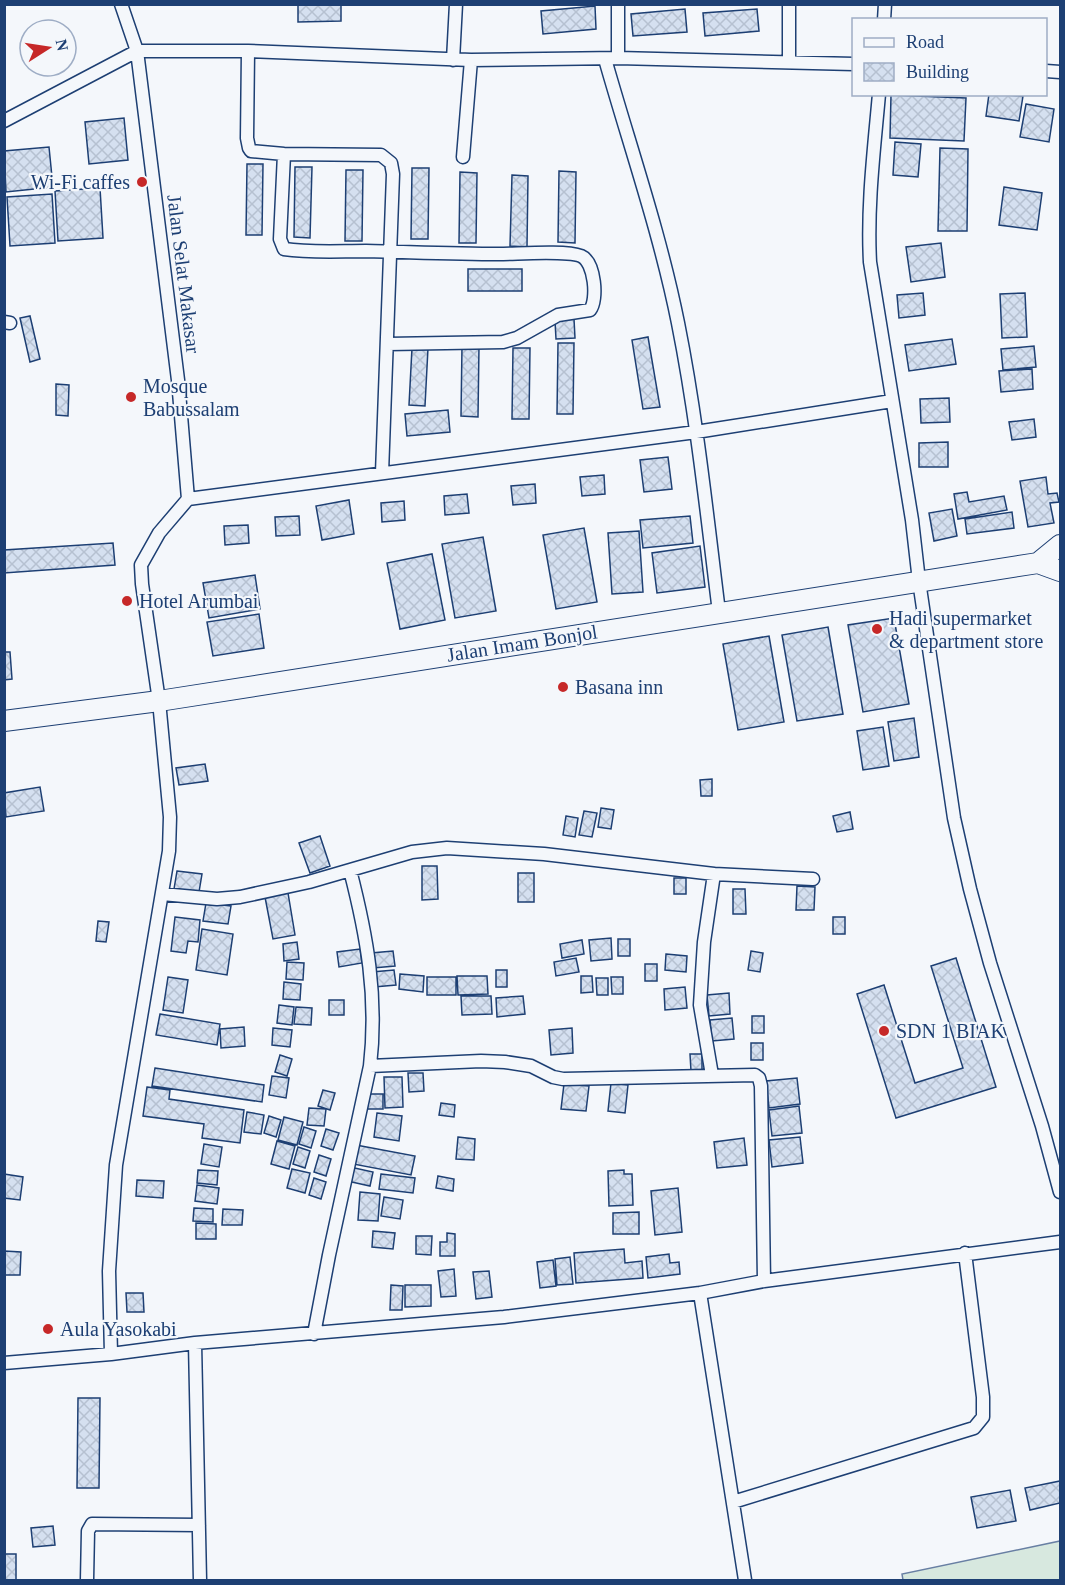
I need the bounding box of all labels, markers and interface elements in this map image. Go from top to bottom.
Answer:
north arrow [18,18,78,78]
legend [852,18,1047,96]
text: Road [906,32,944,52]
text: N [53,38,72,53]
text: Building [906,62,969,82]
place label: Wi-Fi caffes [31,171,130,193]
marker: Wi-Fi caffes [135,175,149,189]
street label: Jalan Selat Makasar [163,193,205,355]
place label: Mosque Babussalam [143,375,240,420]
marker: Mosque Babussalam [124,390,138,404]
place label: Hotel Arumbai [139,590,259,612]
marker: Hotel Arumbai [120,594,134,608]
place label: Hadi supermarket & department store [889,607,1044,653]
street label: Jalan Imam Bonjol [445,620,599,667]
marker: Hadi supermarket & department store [870,622,884,636]
place label: Basana inn [575,676,663,698]
marker: Basana inn [556,680,570,694]
place label: SDN 1 BIAK [896,1020,1005,1042]
marker: SDN 1 BIAK [877,1024,891,1038]
place label: Aula Yasokabi [60,1318,177,1340]
marker: Aula Yasokabi [41,1322,55,1336]

